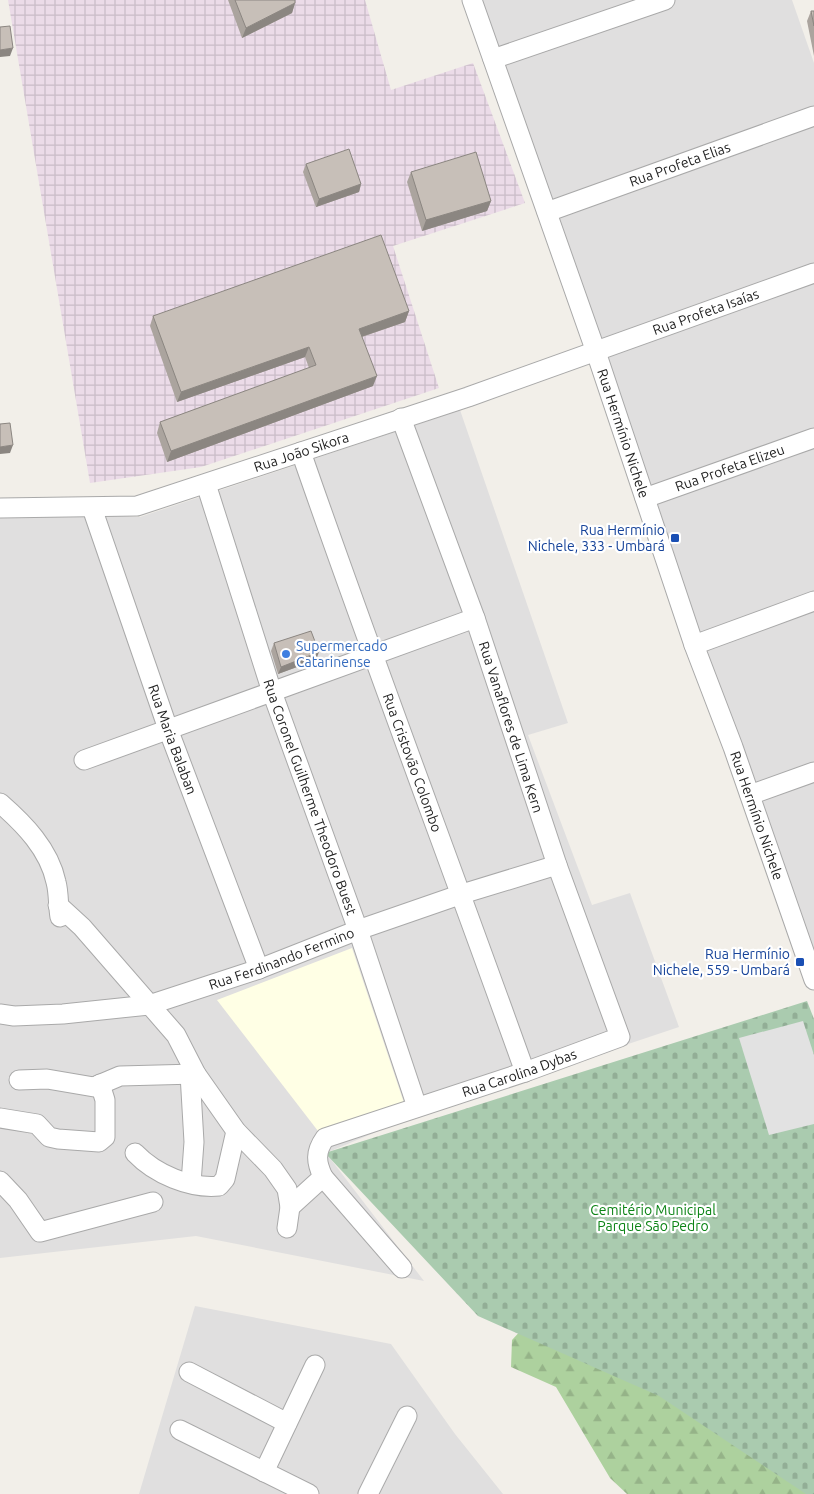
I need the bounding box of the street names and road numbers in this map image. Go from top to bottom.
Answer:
street label: Rua Profeta Elias [627,139,732,190]
street label: Rua Profeta Isaías [650,285,761,338]
street label: Rua Hermínio Nichele [594,367,652,500]
street label: Rua João Sikora [252,429,351,475]
street label: Rua Profeta Elizeu [673,441,787,495]
street label: Rua Vanaflores de Lima Kern [476,639,546,815]
street label: Rua Coronel Guilherme Theodoro Buest [260,677,360,918]
street label: Rua Maria Balaban [145,682,200,797]
street label: Rua Cristovão Colombo [380,691,445,834]
street label: Rua Hermínio Nichele [727,749,787,882]
street label: Rua Ferdinando Fermino [207,924,357,993]
street label: Rua Carolina Dybas [460,1046,579,1100]

